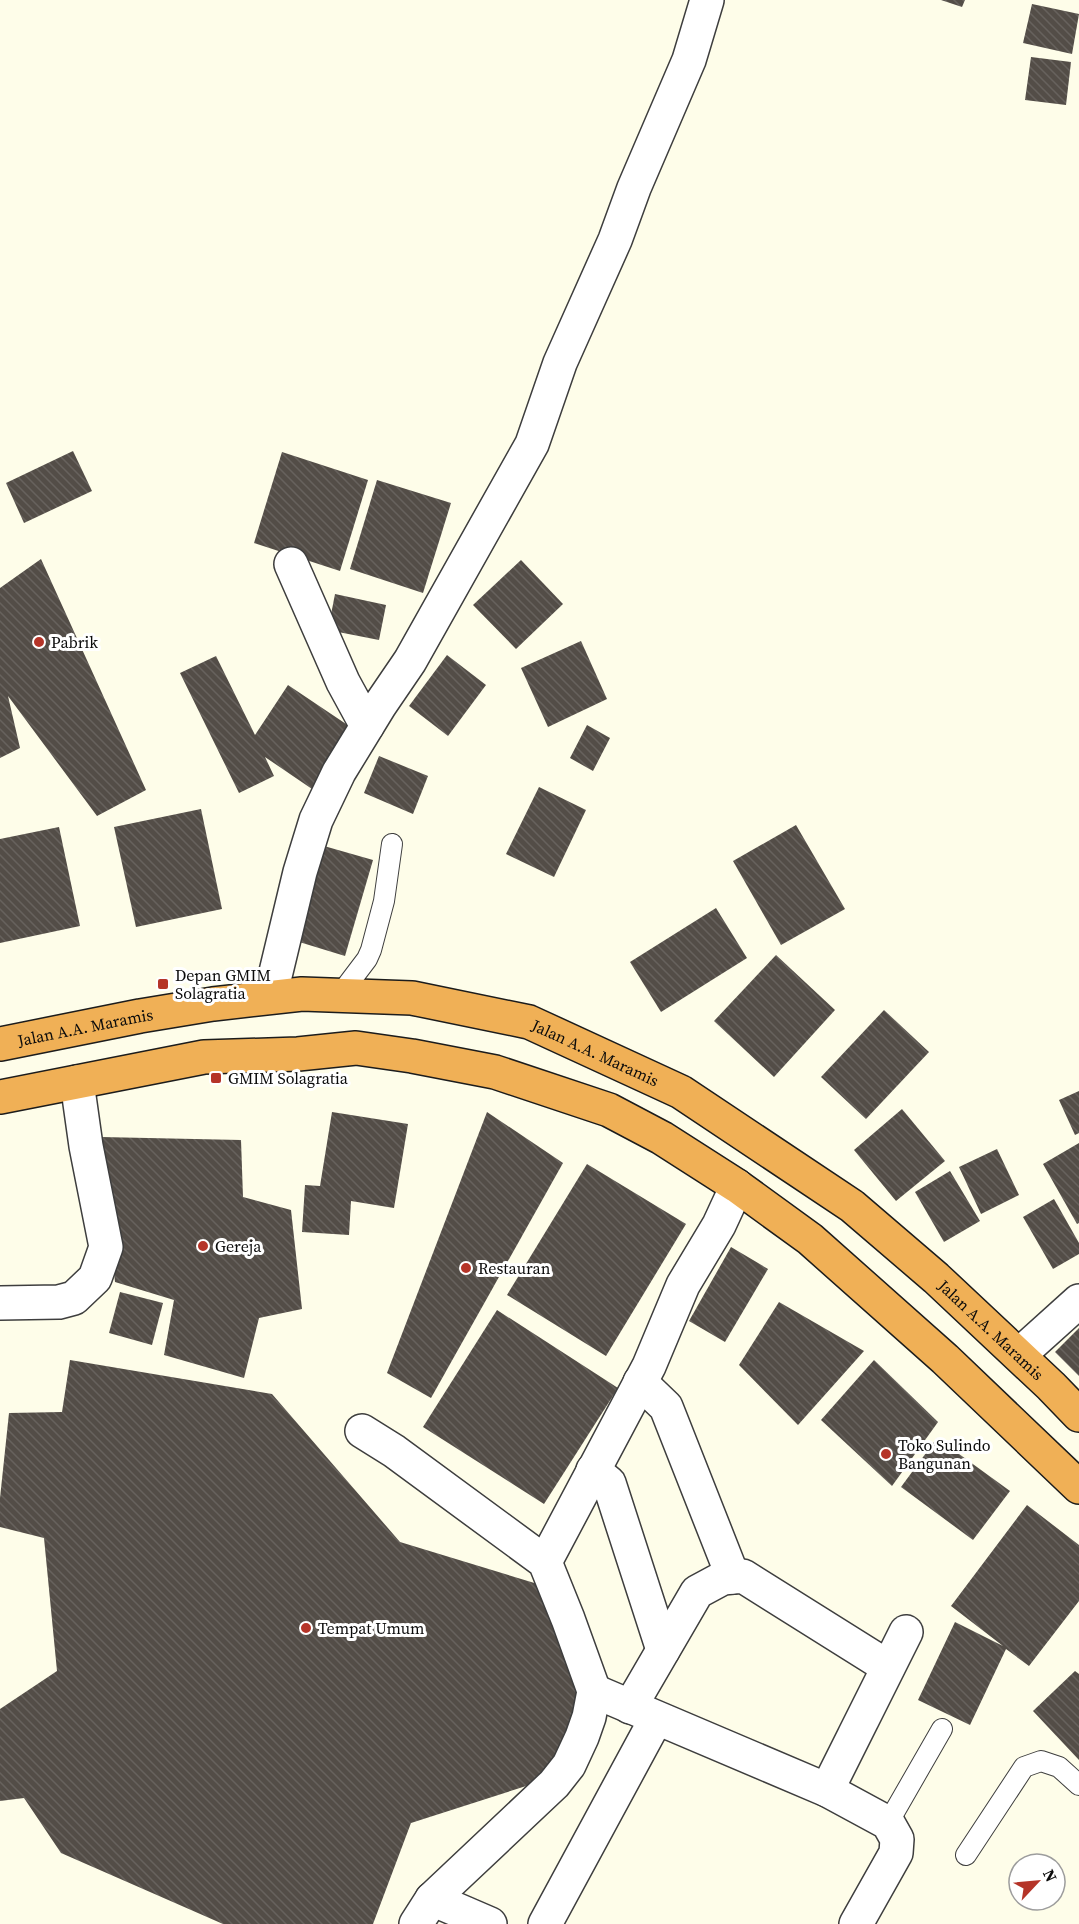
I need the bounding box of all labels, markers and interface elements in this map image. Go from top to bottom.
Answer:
place label: Pabrik [51,631,98,653]
marker: Pabrik [32,635,46,649]
place label: Depan GMIM Solagratia [175,964,271,1004]
marker: Depan GMIM Solagratia [156,977,170,991]
street label: Jalan A.A. Maramis [15,1003,155,1051]
street label: Jalan A.A. Maramis [528,1013,663,1091]
place label: GMIM Solagratia [228,1067,349,1089]
marker: GMIM Solagratia [209,1071,223,1085]
place label: Gereja [215,1235,262,1257]
marker: Gereja [196,1239,210,1253]
place label: Restauran [478,1257,551,1279]
marker: Restauran [459,1261,473,1275]
street label: Jalan A.A. Maramis [933,1274,1049,1385]
place label: Toko Sulindo Bangunan [898,1434,991,1474]
marker: Toko Sulindo Bangunan [879,1447,893,1461]
place label: Tempat Umum [318,1617,425,1639]
marker: Tempat Umum [299,1621,313,1635]
north arrow [1007,1852,1067,1912]
text: N [1038,1865,1063,1886]

